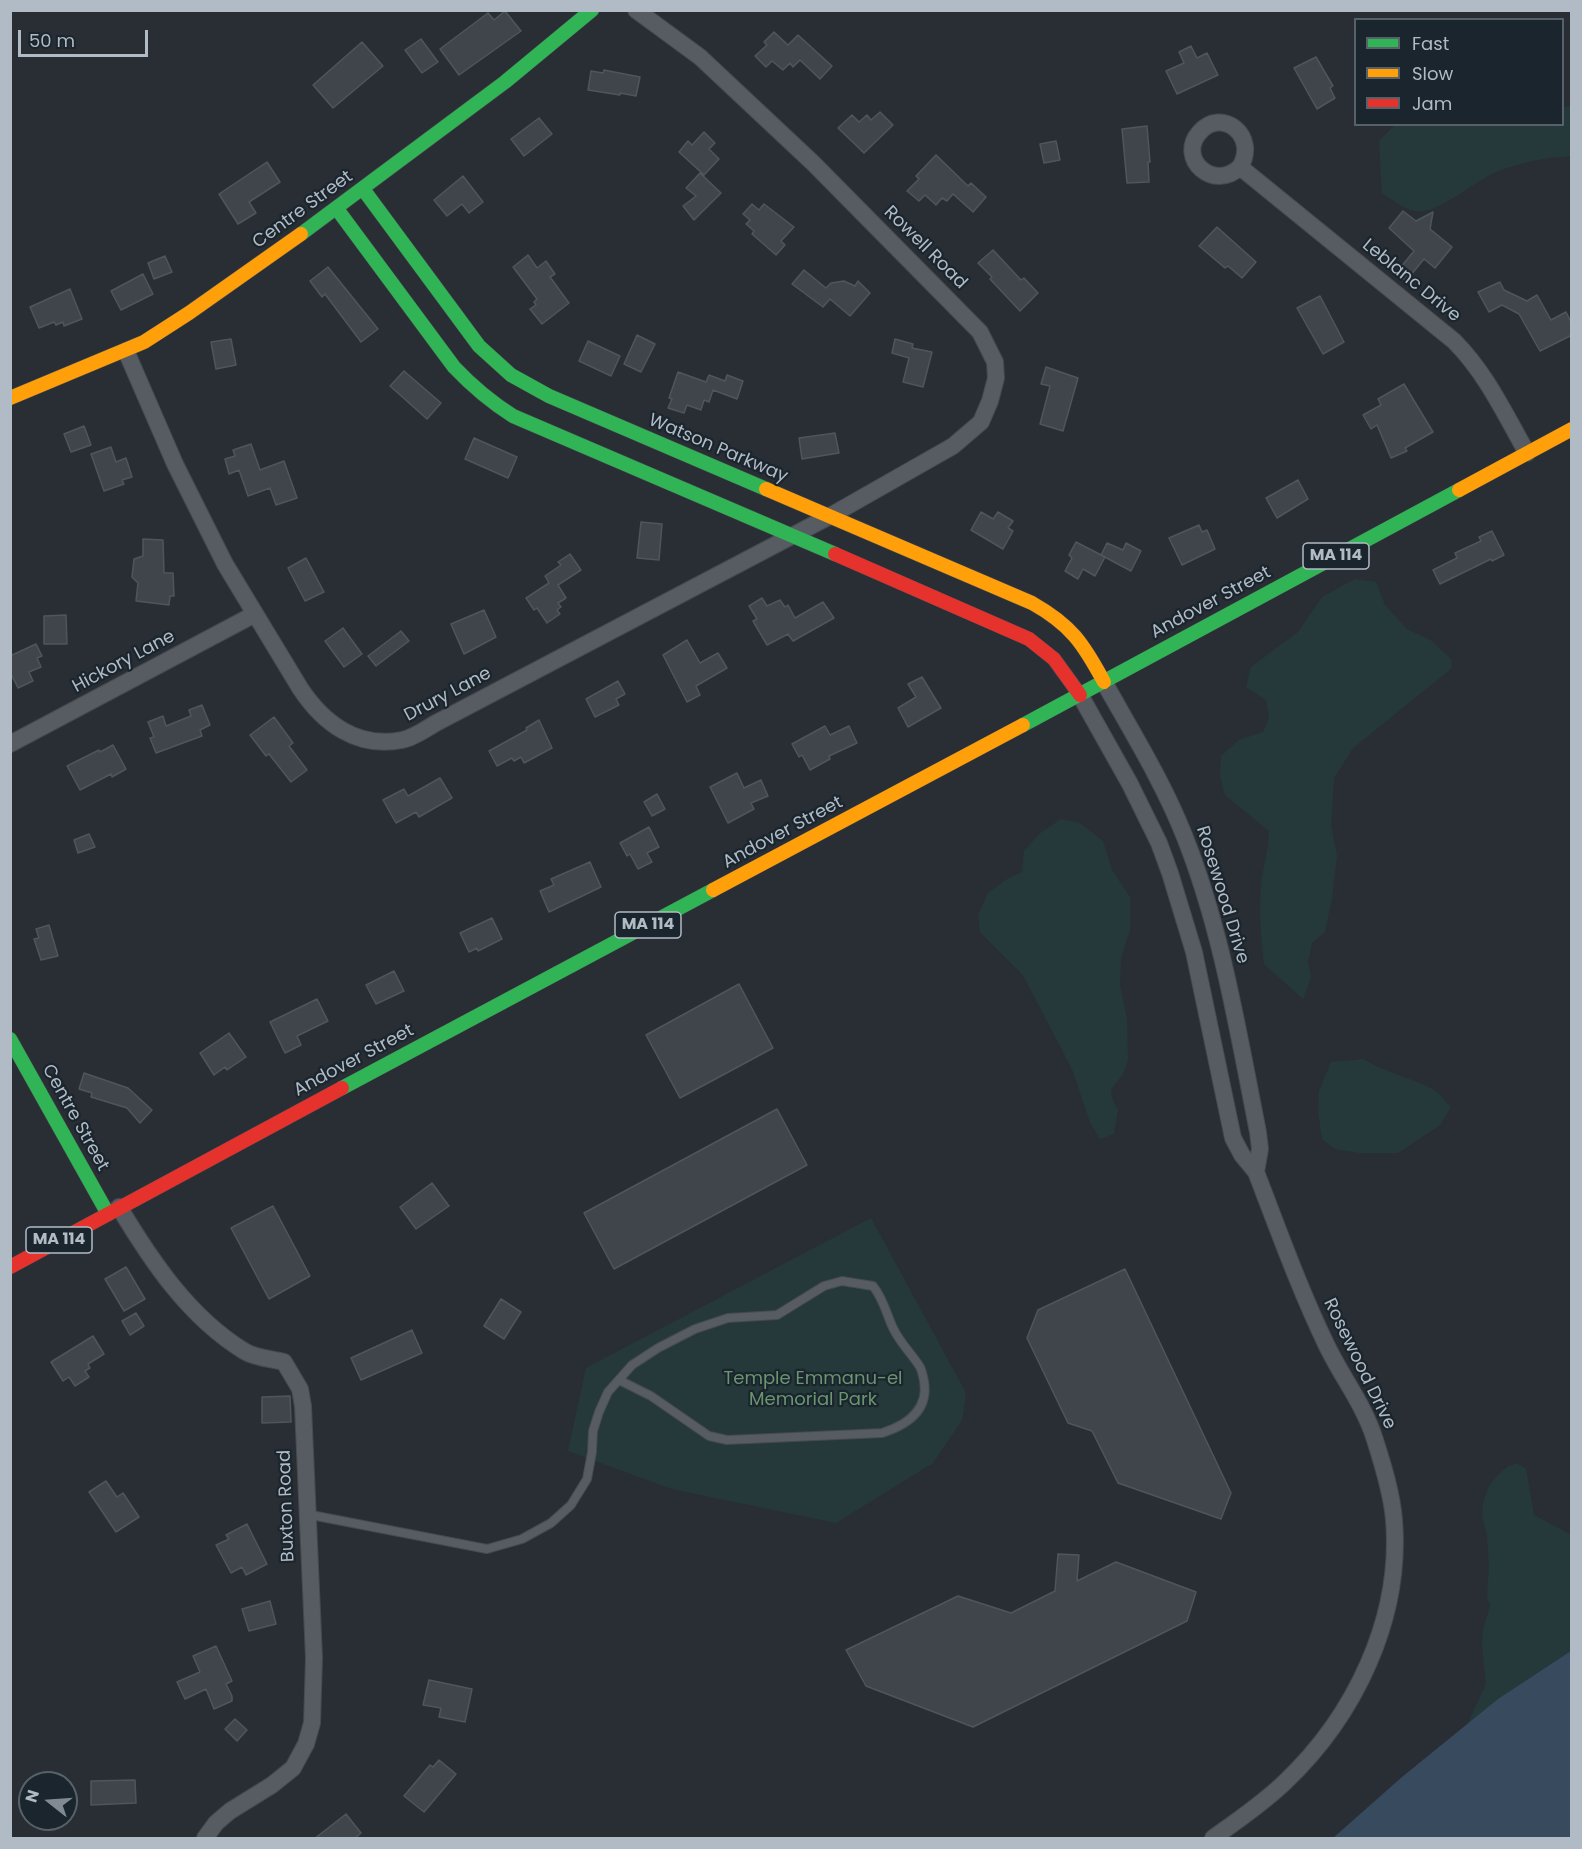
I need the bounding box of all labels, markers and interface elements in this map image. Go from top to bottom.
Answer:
scale bar [21,18,152,56]
legend [1354,18,1564,126]
text: 50 m [29,28,75,53]
text: Fast [1412,31,1449,56]
text: Slow [1412,61,1453,86]
text: Jam [1412,91,1452,116]
street label: Centre Street [249,166,357,254]
street label: Rowell Road [879,202,971,294]
street label: Leblanc Drive [1358,235,1464,327]
street label: Watson Parkway [645,410,791,488]
road number: MA 114 [1303,543,1369,569]
street label: Andover Street [1147,562,1275,644]
street label: Hickory Lane [69,626,179,698]
street label: Drury Lane [401,663,495,727]
street label: Andover Street [719,792,847,874]
street label: Rosewood Drive [1191,824,1253,966]
road number: MA 114 [615,912,681,938]
street label: Andover Street [290,1020,418,1102]
street label: Centre Street [37,1061,113,1175]
road number: MA 114 [26,1227,92,1253]
street label: Rosewood Drive [1318,1295,1400,1433]
park label: Temple Emmanu-el Memorial Park [723,1368,903,1410]
street label: Buxton Road [274,1449,300,1563]
north arrow [18,1771,78,1831]
text: N [19,1787,45,1805]

